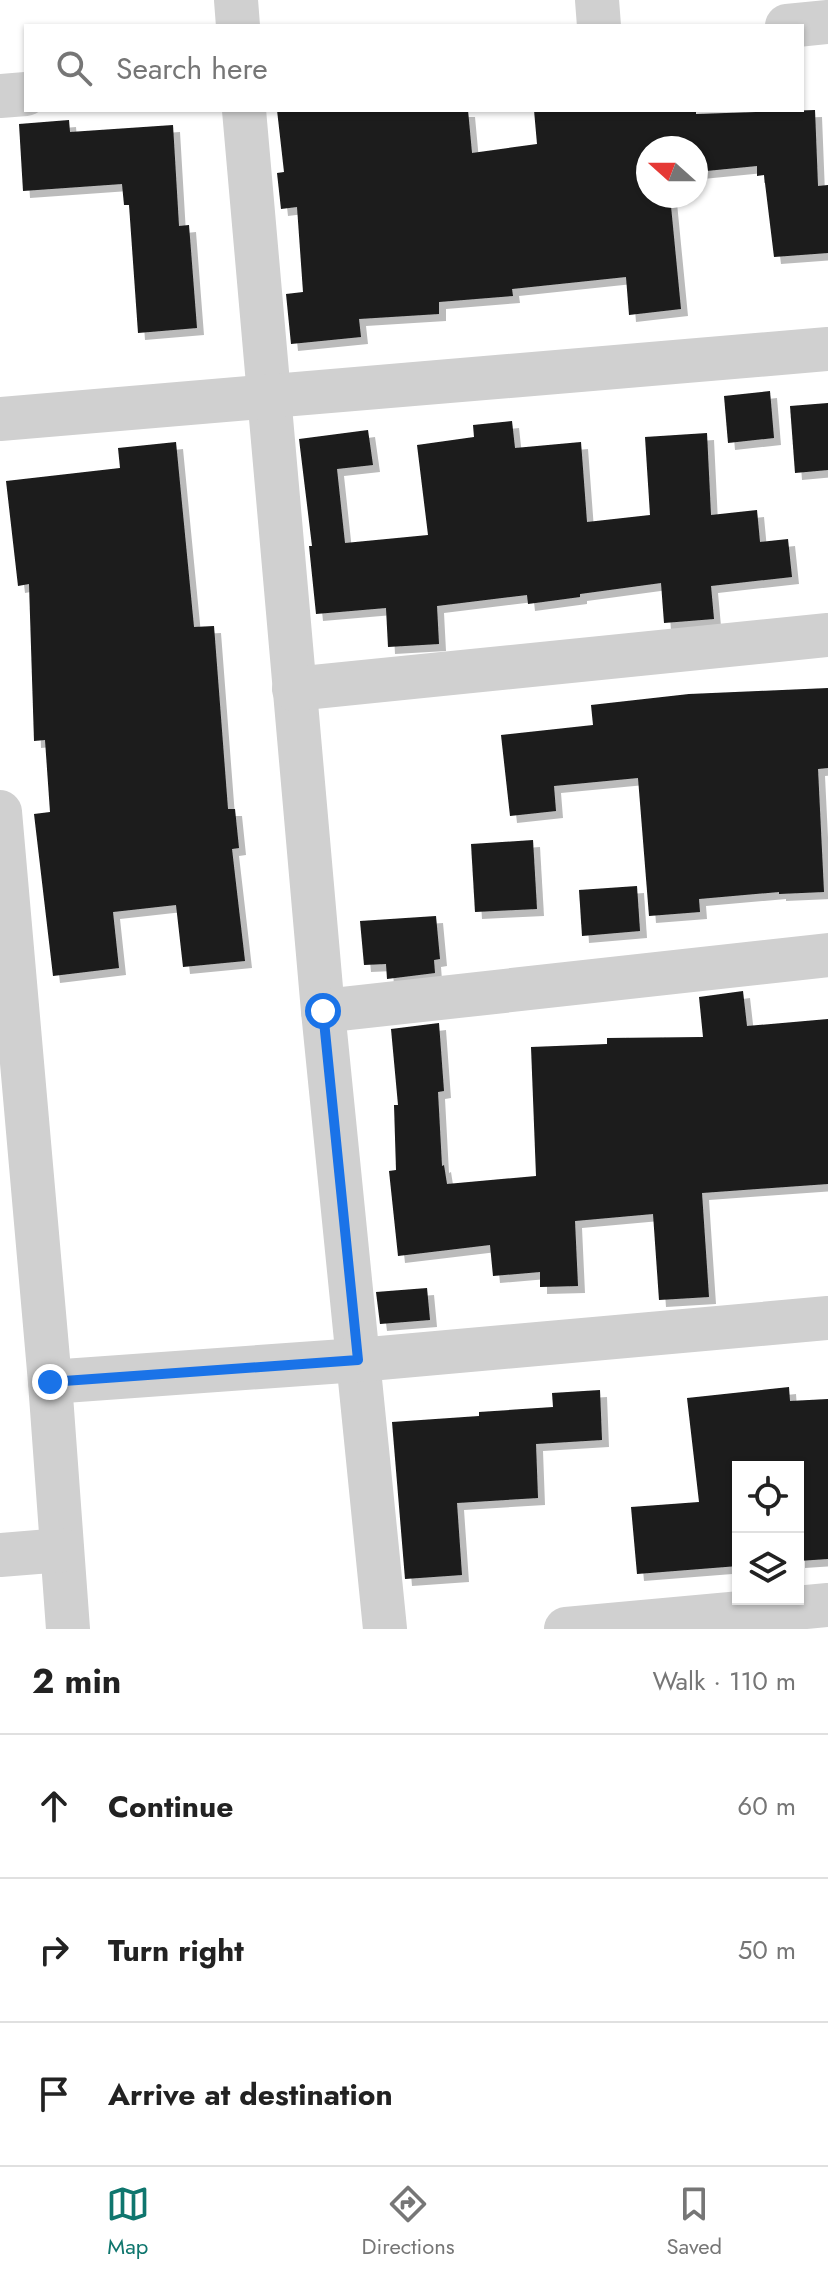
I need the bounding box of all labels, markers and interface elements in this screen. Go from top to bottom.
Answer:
search box [24,24,804,112]
icon: search [52,46,96,90]
text: Search here [116,47,268,90]
north arrow [636,136,708,208]
route start [305,993,341,1029]
route end [32,1364,68,1400]
map controls [732,1461,804,1605]
button: locate [732,1461,804,1533]
button: layers [732,1533,804,1605]
text: 2 min [32,1657,121,1706]
text: Walk · 110 m [652,1662,796,1700]
icon: ahead [32,1784,76,1828]
text: Continue [108,1785,234,1828]
text: 60 m [737,1787,796,1825]
icon: right [32,1928,76,1972]
text: Turn right [108,1929,244,1972]
text: 50 m [738,1931,796,1969]
icon: arrive [32,2072,76,2116]
text: Arrive at destination [108,2073,393,2116]
tab: Map [106,2182,150,2262]
tab: Directions [362,2182,455,2262]
tab: Saved [666,2182,722,2262]

